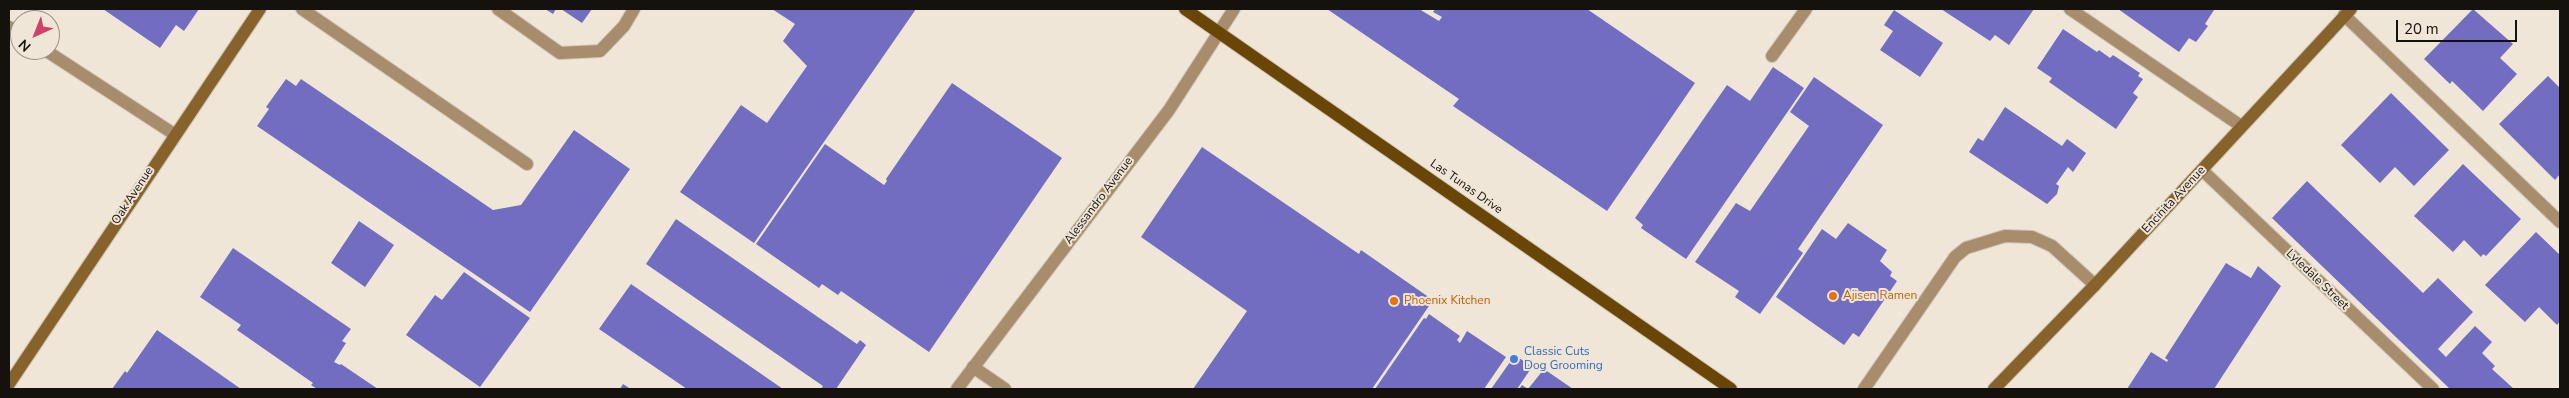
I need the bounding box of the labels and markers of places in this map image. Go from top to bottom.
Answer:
place label: Ajisen Ramen [1843,289,1917,303]
marker: Ajisen Ramen [1827,290,1839,302]
place label: Phoenix Kitchen [1404,294,1490,308]
marker: Phoenix Kitchen [1388,295,1400,307]
place label: Classic Cuts Dog Grooming [1524,345,1603,373]
marker: Classic Cuts Dog Grooming [1508,353,1520,365]

